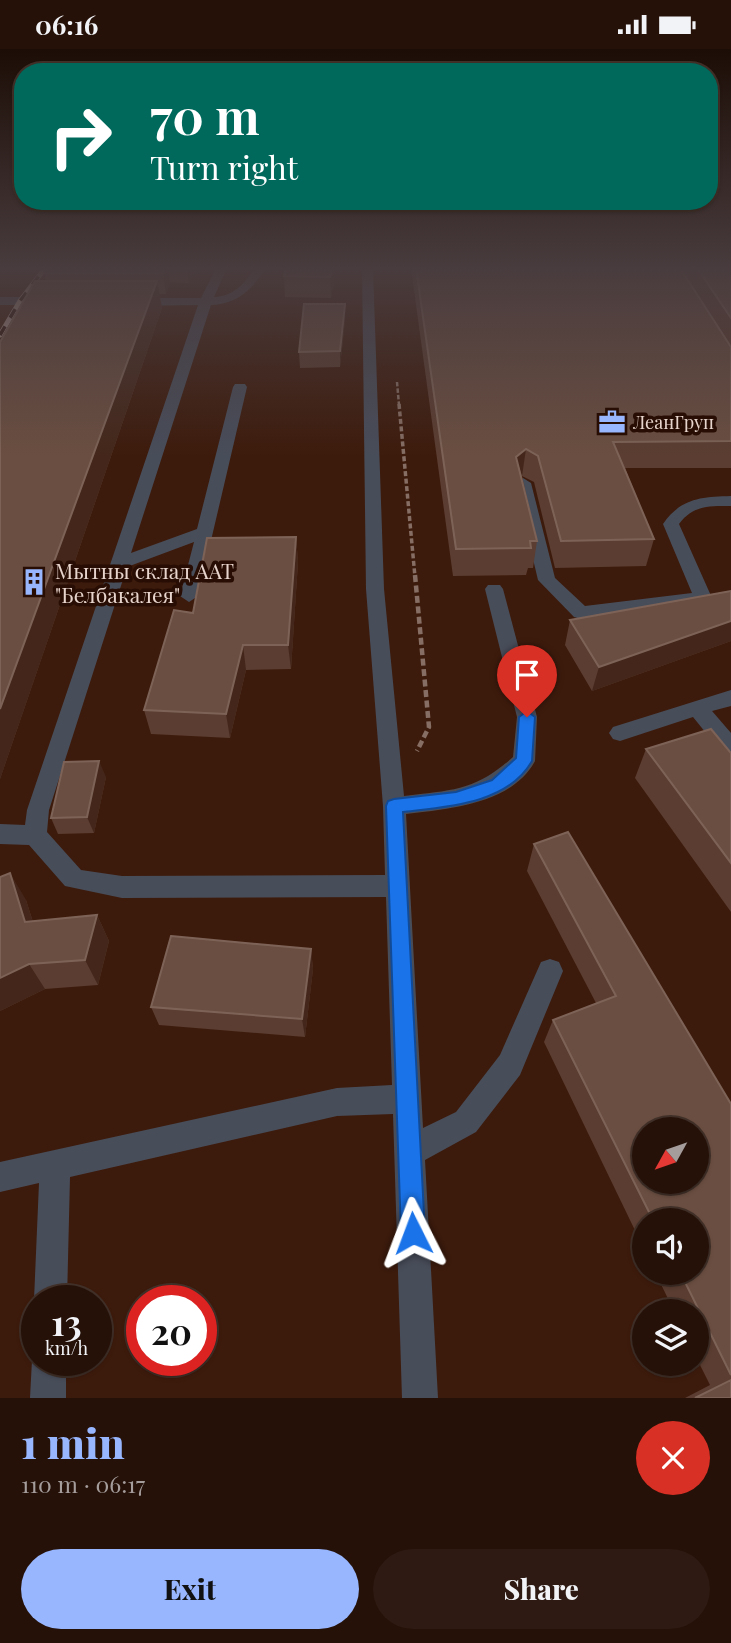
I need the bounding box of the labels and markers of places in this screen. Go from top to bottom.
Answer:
office icon: ЛеанГруп [597,407,627,437]
place label: ЛеанГруп [632,410,714,434]
place label: Мытны склад ААТ "Белбакалея" [55,556,234,608]
building icon: Мытны склад ААТ "Белбакалея" [19,567,49,597]
pin [497,645,557,717]

